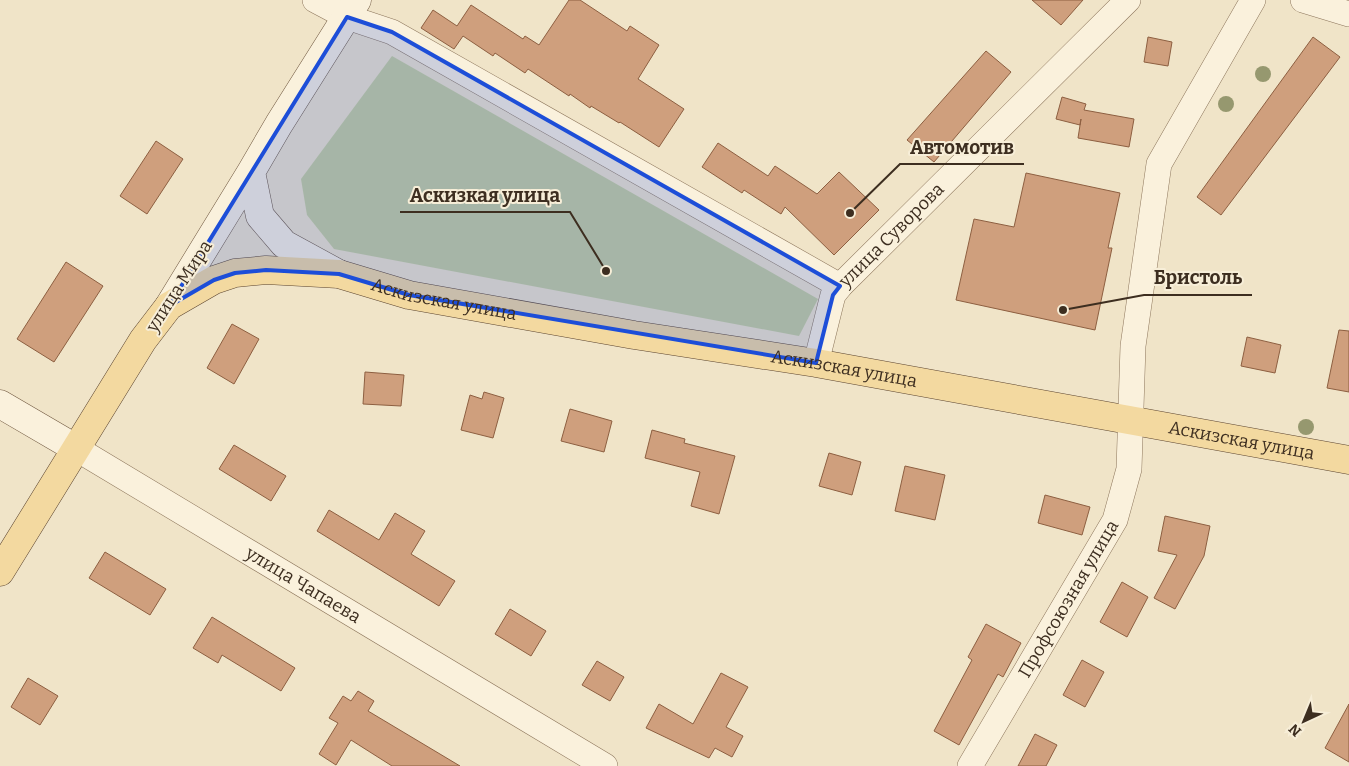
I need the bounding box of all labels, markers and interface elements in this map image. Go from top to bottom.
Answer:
callout: Автомотив [900,130,1024,164]
text: Автомотив [910,136,1014,159]
callout: Аскизкая улица [400,178,570,212]
street label: улица Суворова [834,178,949,292]
text: Аскизкая улица [410,184,561,207]
street label: улица Мира [141,236,217,337]
callout: Бристоль [1144,261,1252,295]
text: Бристоль [1154,266,1242,289]
street label: Аскизская улица [369,273,519,325]
street label: Аскизская улица [769,345,919,392]
street label: Аскизская улица [1167,416,1316,465]
street label: Профсоюзная улица [1014,516,1124,682]
street label: улица Чапаева [241,541,365,628]
north arrow [1279,696,1329,746]
text: N [1285,720,1305,740]

